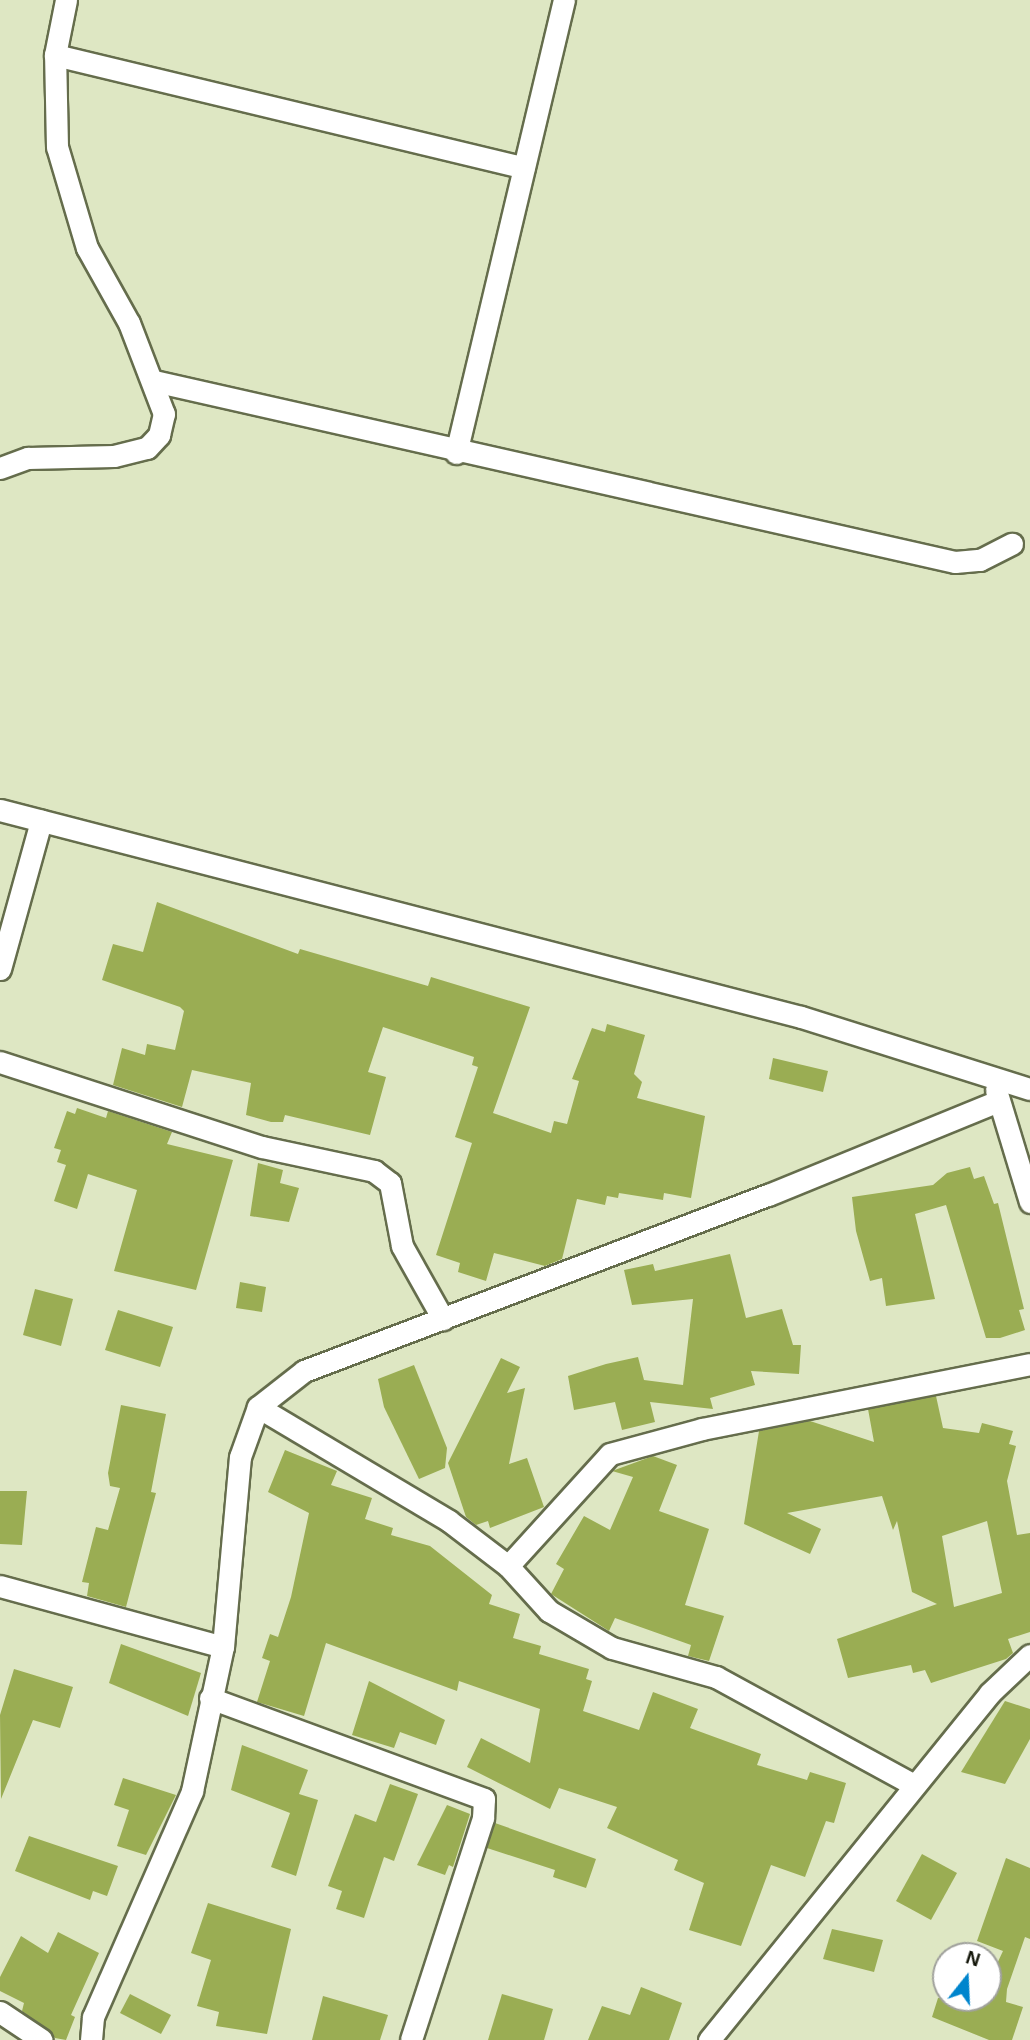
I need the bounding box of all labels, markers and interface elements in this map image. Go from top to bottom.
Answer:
north arrow [932,1942,1002,2012]
text: N [963,1946,983,1971]

